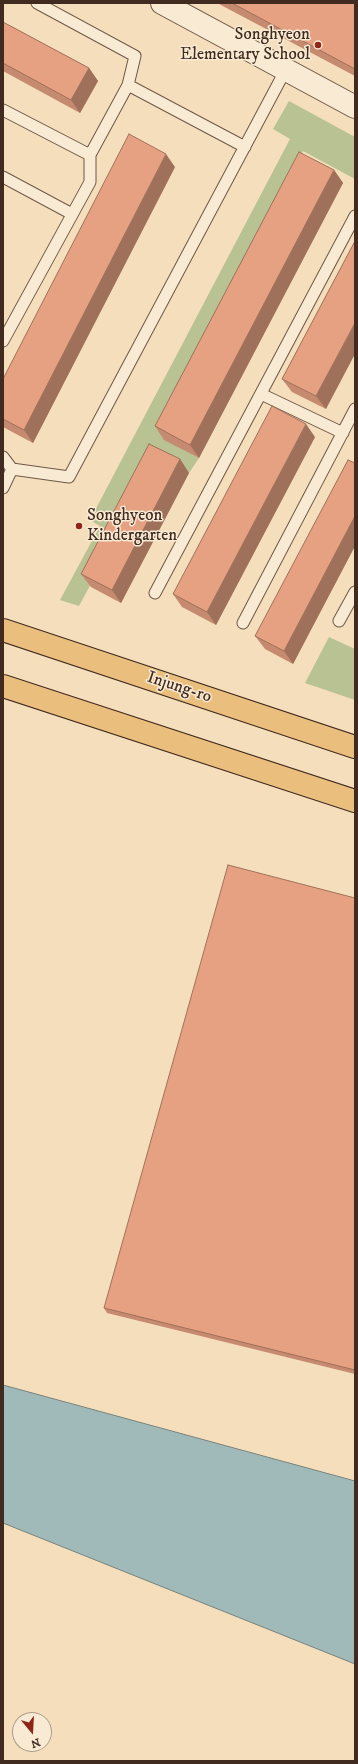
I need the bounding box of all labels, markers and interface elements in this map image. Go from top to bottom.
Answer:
place label: Songhyeon Elementary School [180,25,310,65]
marker: Songhyeon Elementary School [313,40,323,50]
place label: Songhyeon Kindergarten [87,506,177,546]
marker: Songhyeon Kindergarten [74,521,84,531]
street label: Injung-ro [144,668,214,708]
north arrow [12,1712,52,1752]
text: N [29,1734,42,1751]

